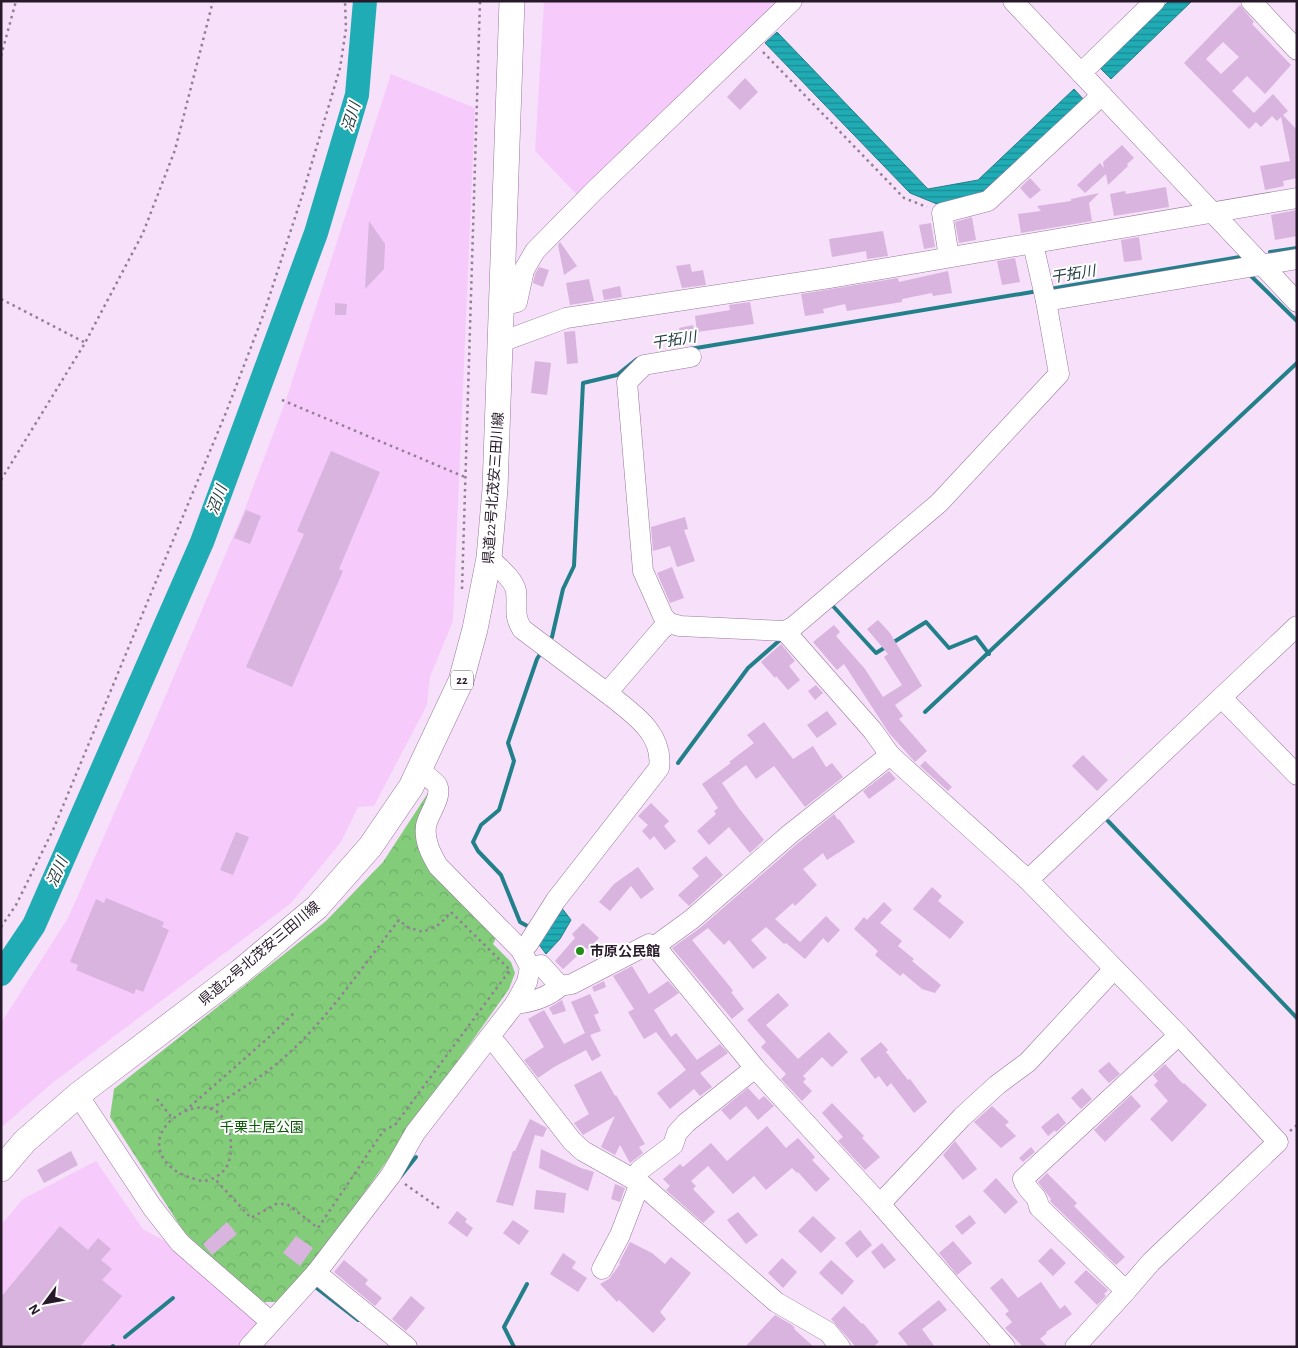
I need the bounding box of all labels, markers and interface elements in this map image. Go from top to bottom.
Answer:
water label: 沼川 [339,98,364,134]
water label: 干拓川 [1050,262,1098,285]
water label: 干拓川 [651,328,699,351]
street label: 県道22号北茂安三田川線 [480,411,506,565]
water label: 沼川 [204,481,230,517]
road number: 22 [451,670,473,690]
water label: 沼川 [44,853,71,889]
street label: 県道22号北茂安三田川線 [195,898,323,1008]
place label: 市原公民館 [590,944,660,959]
marker: 市原公民館 [574,945,586,957]
park label: 千栗土居公園 [220,1120,304,1135]
north arrow [20,1278,70,1328]
text: N [26,1302,43,1317]

